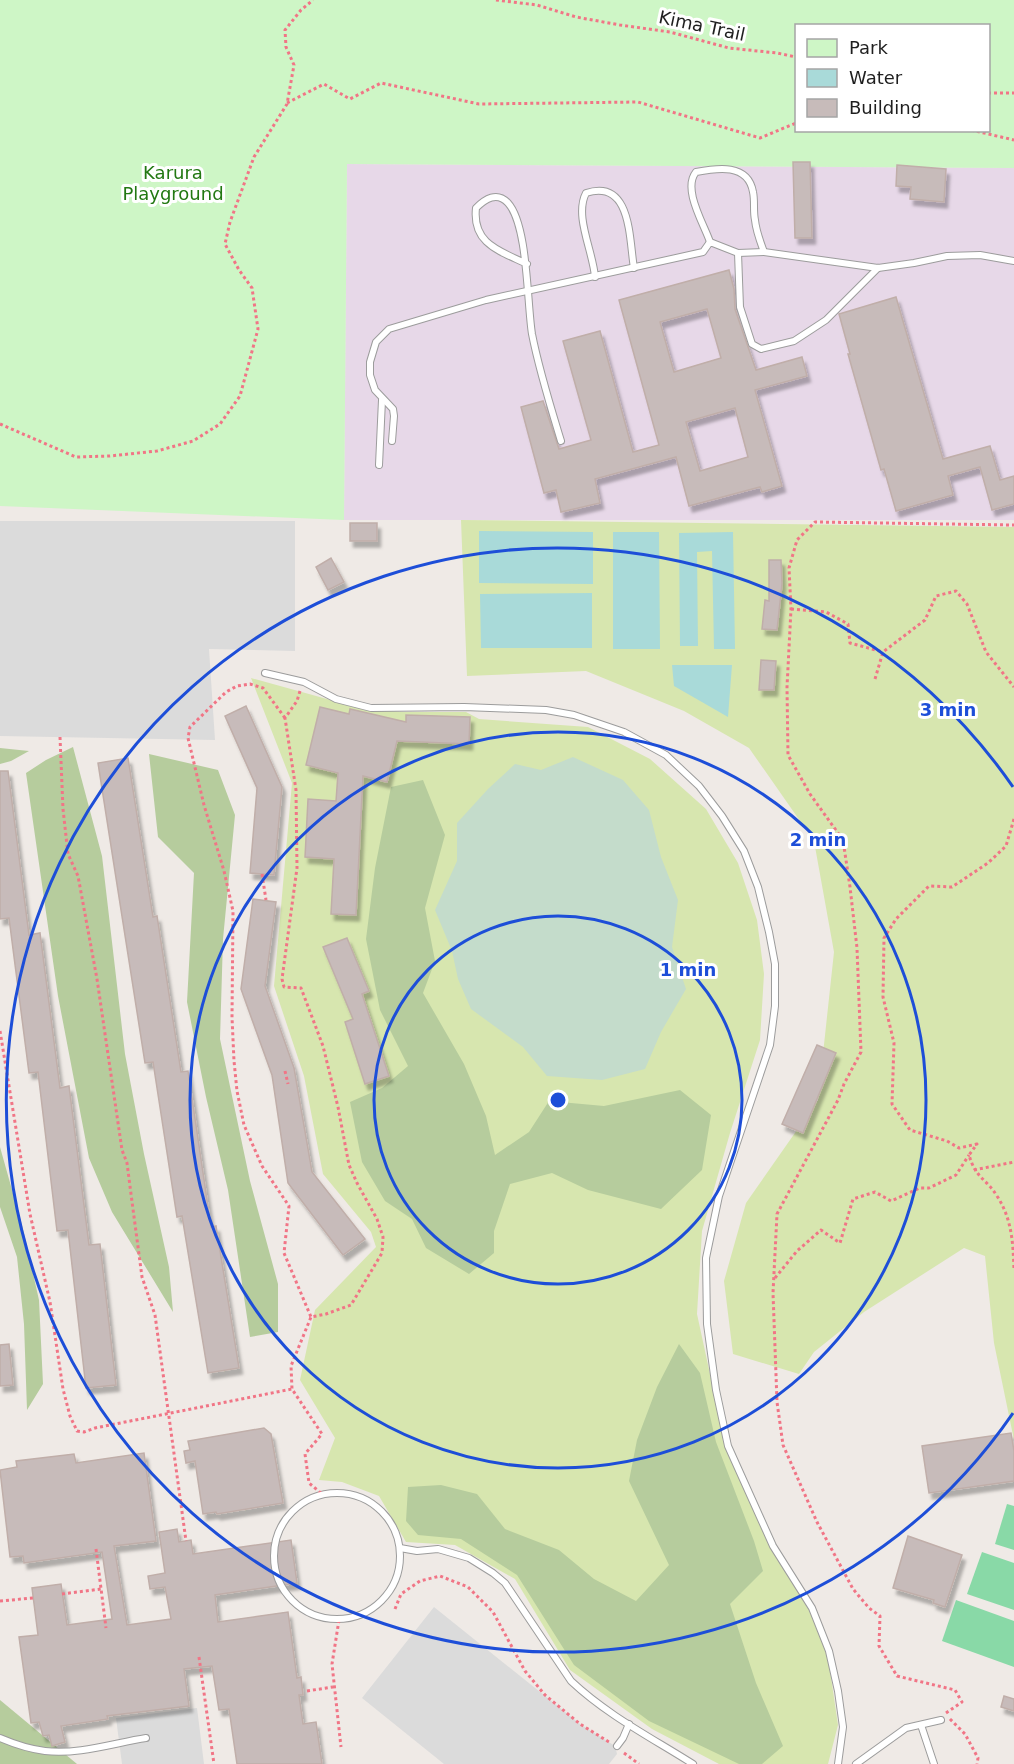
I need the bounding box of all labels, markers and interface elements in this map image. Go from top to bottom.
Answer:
street label: Kima Trail [657,6,747,45]
legend [795,24,990,132]
text: Park [849,37,888,58]
text: Water [849,67,903,88]
text: Building [849,97,922,118]
park label: Karura Playground [122,162,224,204]
text: 3 min [920,699,976,720]
text: 2 min [790,829,846,850]
text: 1 min [660,959,716,980]
centre of rings [548,1090,568,1110]

